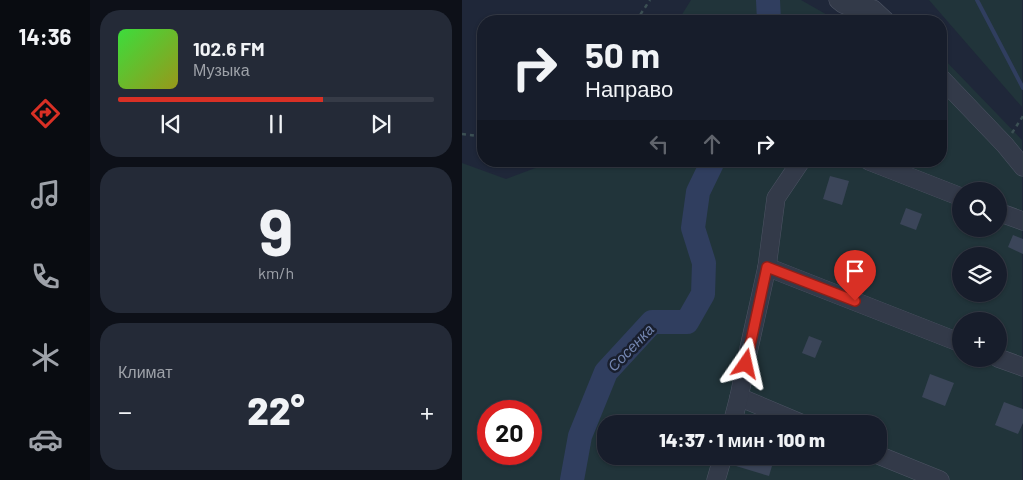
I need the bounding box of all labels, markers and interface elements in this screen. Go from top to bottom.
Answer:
text: 14:36 [19,23,71,49]
text: 50 m [585,33,660,75]
icon: right [502,35,567,100]
text: 102.6 FM [193,37,265,60]
text: Музыка [193,60,250,79]
text: Направо [585,75,673,101]
icon: directions [28,96,63,131]
icon: previous [157,110,185,138]
icon: pause [262,110,290,138]
icon: next [367,110,395,138]
icon: left [645,130,673,158]
icon: ahead [698,130,726,158]
icon: right [751,130,779,158]
icon: music [28,177,63,212]
map controls [952,182,1007,367]
button: search [952,182,1007,237]
text: 9 [259,191,293,269]
button: layers [952,247,1007,302]
pin [834,250,876,301]
icon: arrive [841,257,869,285]
icon: phone [28,259,63,294]
text: km/h [258,263,294,282]
button: + [952,312,1007,367]
water label: Сосенка [603,320,657,375]
position arrow [719,337,771,389]
icon: climate [28,340,63,375]
text: Климат [118,362,172,381]
text: 22° [247,387,305,433]
text: − [118,394,132,428]
text: + [420,394,434,428]
speed limit sign: 20 [477,400,542,465]
icon: car [28,422,63,457]
text: 14:37 · 1 мин · 100 m [659,428,825,451]

